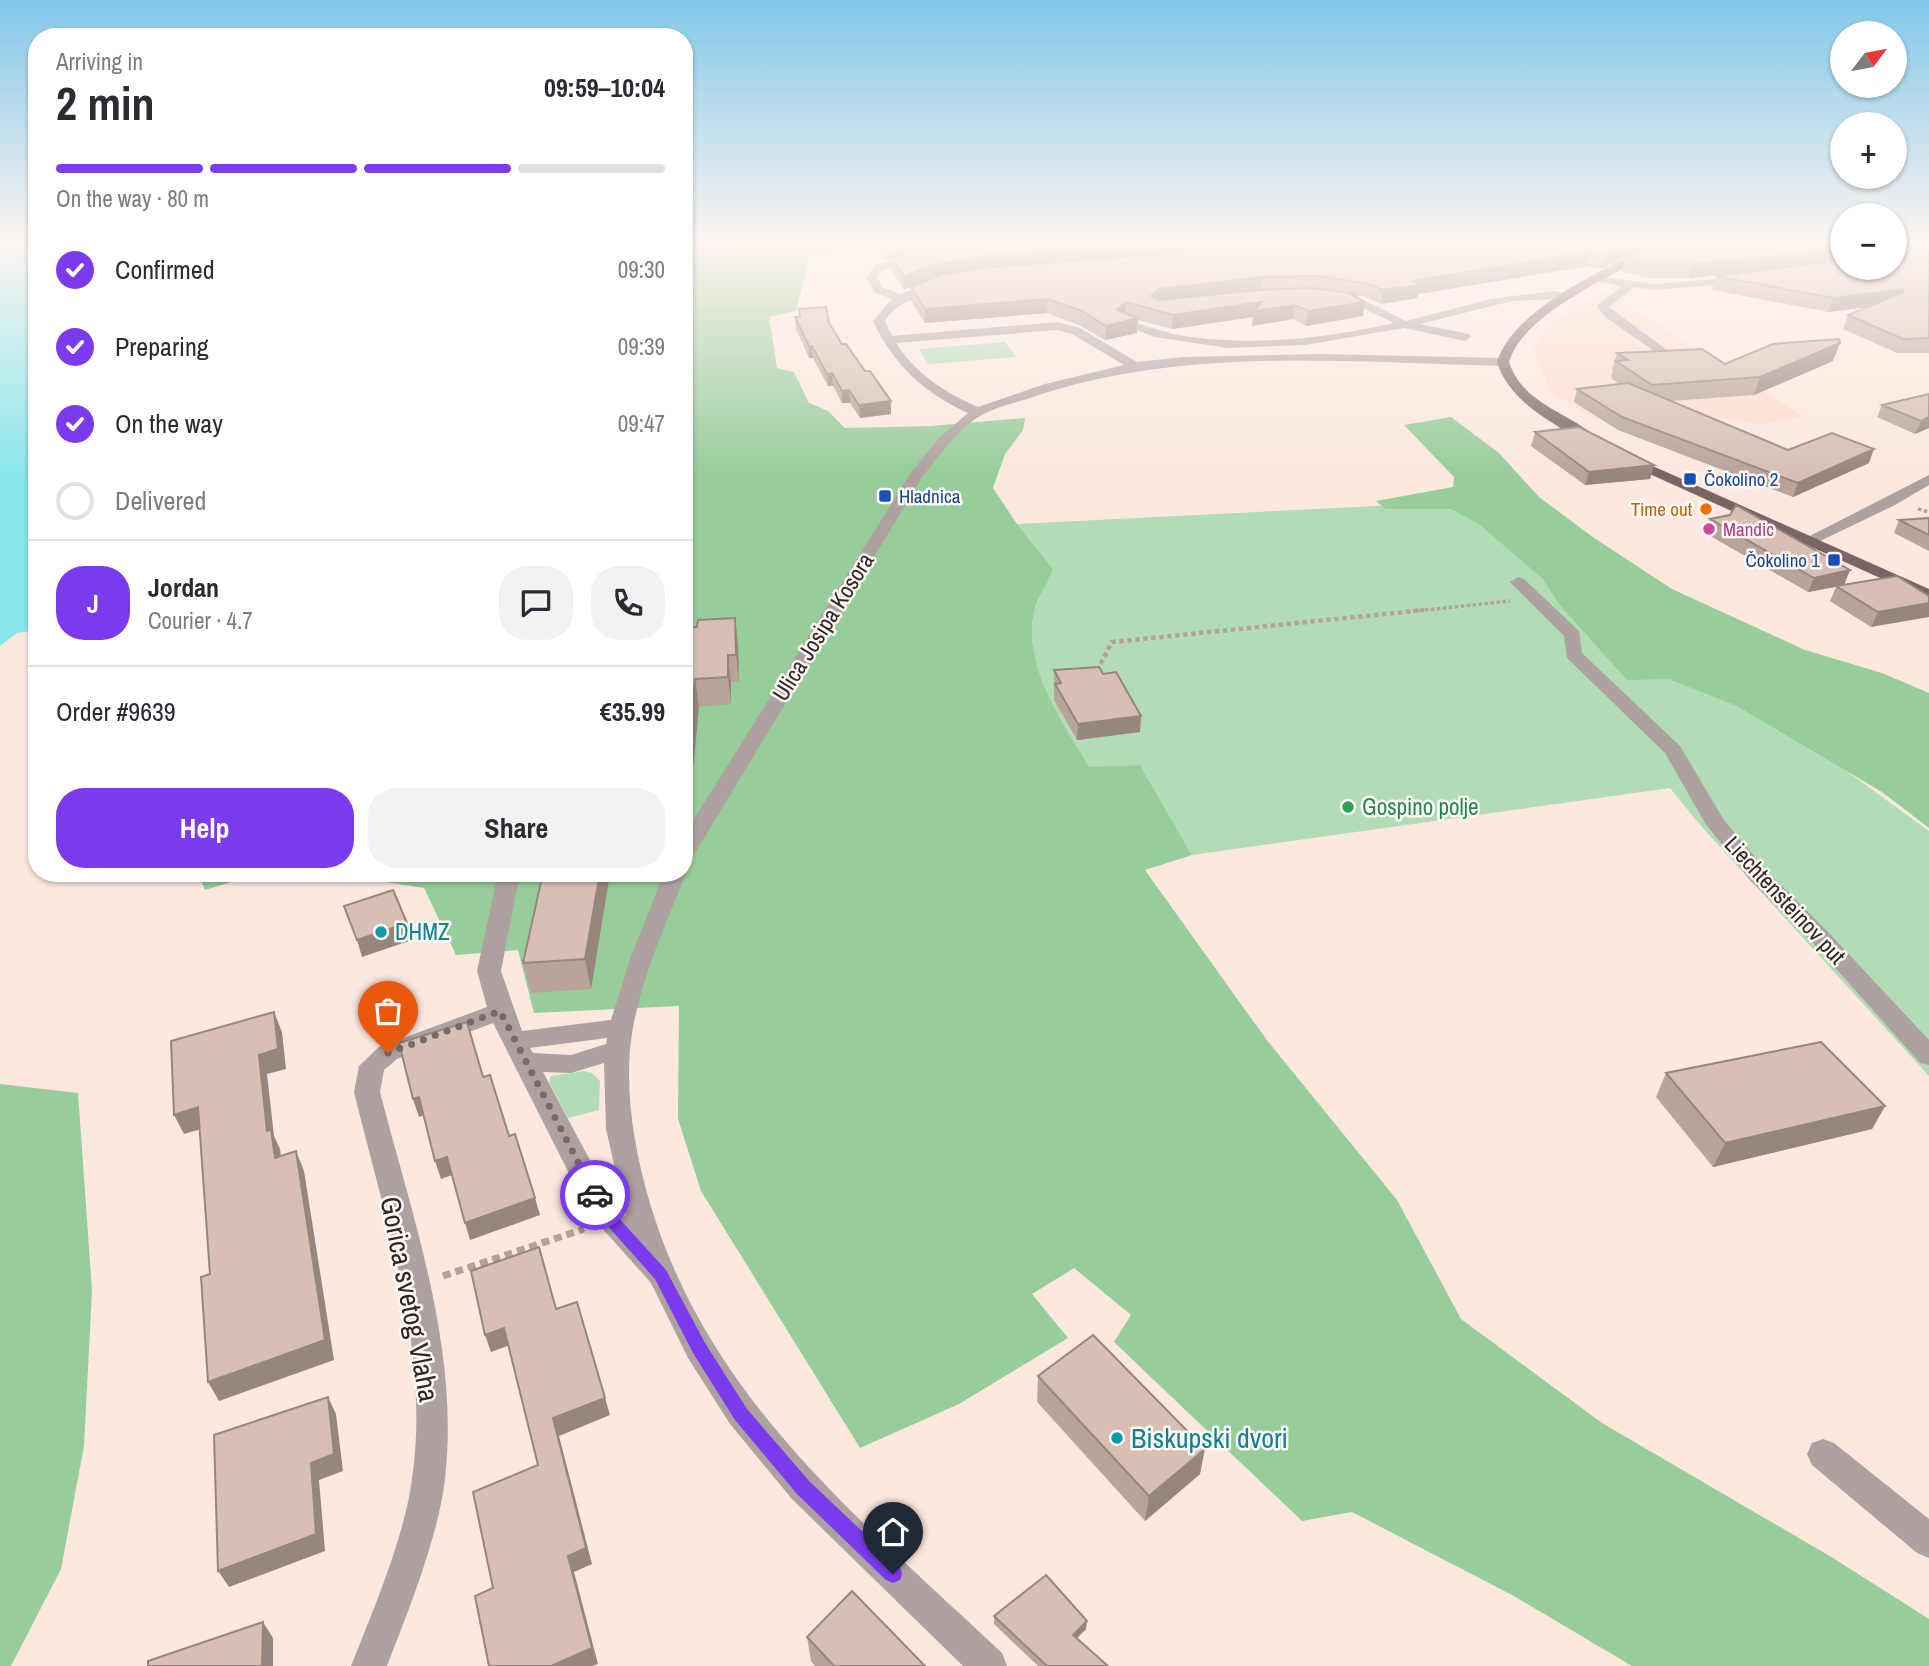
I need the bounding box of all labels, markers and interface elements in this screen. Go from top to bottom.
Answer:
north arrow [1830,21,1908,98]
map controls [1830,21,1907,280]
text: Arriving in [56,46,143,77]
text: 09:59–10:04 [544,70,665,105]
text: 2 min [56,72,155,134]
button: + [1830,112,1907,189]
text: On the way · 80 m [56,183,209,214]
button: − [1830,203,1907,280]
icon: check [56,251,94,289]
text: Confirmed [115,252,215,287]
text: 09:30 [618,254,665,285]
icon: check [56,328,94,366]
text: Preparing [115,329,209,364]
text: 09:39 [618,331,665,362]
icon: check [56,405,94,443]
text: On the way [115,406,223,441]
text: 09:47 [618,408,665,439]
place label: Čokolino 2 [1704,466,1778,492]
marker: Čokolino 2 [1682,471,1698,487]
text: Delivered [115,483,206,518]
place label: Hladnica [899,483,961,509]
marker: Hladnica [877,488,893,504]
place label: Time out [1631,496,1693,522]
marker: Time out [1698,501,1714,517]
place label: Mandic [1723,516,1774,542]
marker: Mandic [1701,521,1717,537]
street label: Ulica Josipa Kosora [765,547,881,707]
place label: Čokolino 1 [1746,547,1820,573]
marker: Čokolino 1 [1826,552,1842,568]
button: chat [499,566,573,640]
button: phone [591,566,665,640]
text: Jordan [148,570,219,605]
text: J [87,586,99,621]
text: Courier · 4.7 [148,605,253,636]
text: Order #9639 [56,694,176,729]
text: €35.99 [600,694,665,729]
button: Help [56,788,354,868]
button: Share [368,788,665,868]
place label: Gospino polje [1362,791,1478,822]
marker: Gospino polje [1340,799,1356,815]
street label: Liechtensteinov put [1718,829,1853,970]
place label: DHMZ [395,916,450,947]
marker: DHMZ [373,924,389,940]
pin [358,981,418,1053]
icon: bag [369,992,407,1030]
courier [560,1160,630,1230]
icon: car [576,1176,614,1214]
street label: Gorica svetog Vlaha [372,1193,449,1405]
place label: Biskupski dvori [1131,1419,1288,1457]
marker: Biskupski dvori [1109,1430,1125,1446]
pin [863,1502,923,1574]
icon: home [874,1513,912,1551]

